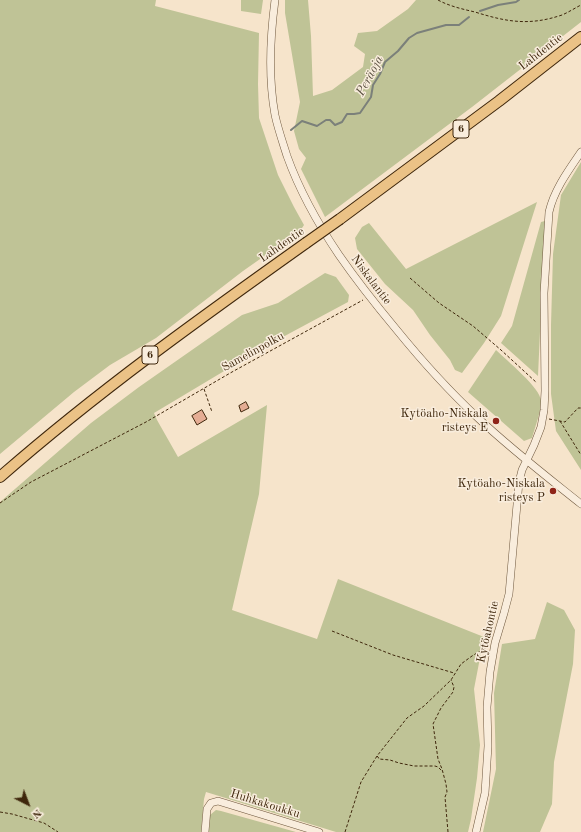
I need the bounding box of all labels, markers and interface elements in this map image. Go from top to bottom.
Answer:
street label: Lahdentie [516,30,566,74]
water label: Peräoja [353,53,387,99]
road number: 6 [453,120,469,138]
street label: Lahdentie [257,224,307,266]
street label: Niskalantie [348,252,394,308]
street label: Samelinpolku [219,329,287,375]
road number: 6 [142,346,158,364]
place label: Kytöaho-Niskala risteys E [401,407,488,435]
marker: Kytöaho-Niskala risteys E [491,416,501,426]
place label: Kytöaho-Niskala risteys P [458,477,545,505]
marker: Kytöaho-Niskala risteys P [548,486,558,496]
street label: Kytöahontie [474,599,502,665]
north arrow [8,784,48,824]
street label: Huhkakoukku [228,787,302,821]
text: N [30,806,43,820]

